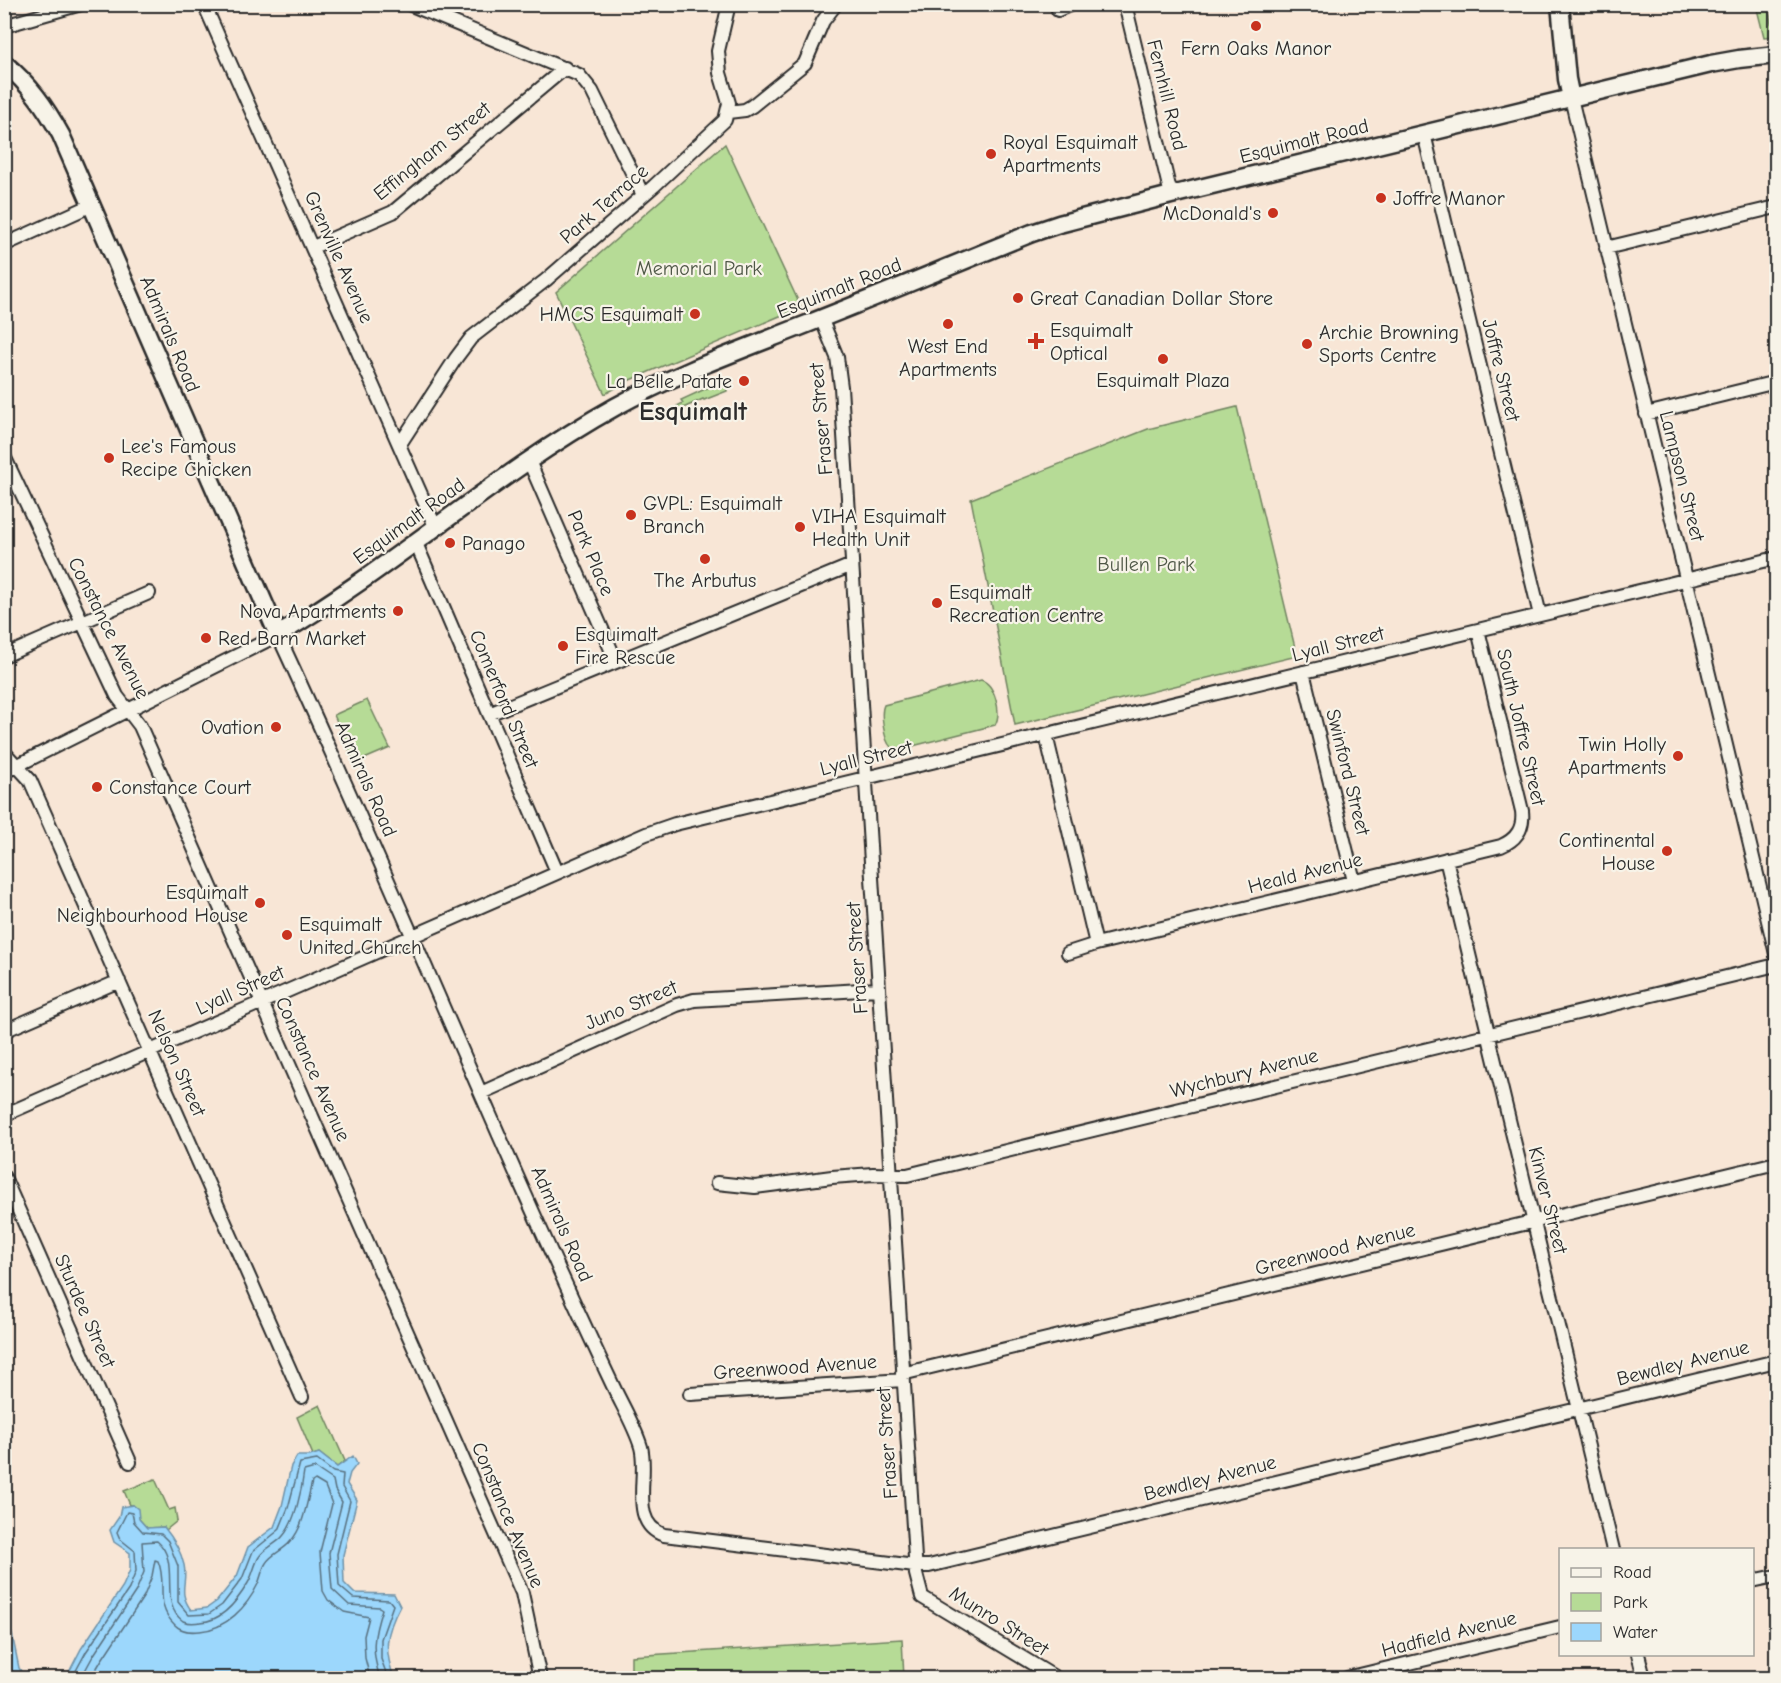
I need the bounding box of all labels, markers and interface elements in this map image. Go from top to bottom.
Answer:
marker: Fern Oaks Manor [1249,19,1263,33]
street label: Fernhill Road [1142,37,1192,153]
place label: Fern Oaks Manor [1181,37,1331,60]
street label: Effingham Street [369,96,496,205]
street label: Esquimalt Road [1237,114,1371,168]
place label: Royal Esquimalt Apartments [1003,131,1139,177]
marker: Royal Esquimalt Apartments [984,147,998,161]
street label: Park Terrace [555,159,653,249]
street label: Grenville Avenue [300,187,378,327]
place label: Joffre Manor [1393,187,1505,210]
marker: Joffre Manor [1374,191,1388,205]
place label: McDonald's [1163,202,1261,225]
marker: McDonald's [1266,206,1280,220]
street label: Esquimalt Road [773,253,905,323]
park label: Memorial Park [636,257,762,280]
street label: Admirals Road [135,273,205,395]
place label: Great Canadian Dollar Store [1030,287,1273,310]
marker: Great Canadian Dollar Store [1011,291,1025,305]
place label: HMCS Esquimalt [539,303,684,326]
marker: HMCS Esquimalt [688,307,702,321]
street label: Joffre Street [1477,316,1525,425]
marker: West End Apartments [941,317,955,331]
place label: Esquimalt Optical [1050,319,1134,365]
place label: Archie Browning Sports Centre [1319,321,1459,367]
marker: Esquimalt Optical [1027,332,1045,350]
place label: West End Apartments [899,335,997,381]
marker: Archie Browning Sports Centre [1300,337,1314,351]
marker: Esquimalt Plaza [1156,352,1170,366]
street label: Fraser Street [805,361,837,476]
place label: Esquimalt Plaza [1096,369,1230,392]
place label: La Belle Patate [606,370,732,393]
marker: La Belle Patate [737,374,751,388]
district label: Esquimalt [639,397,748,427]
street label: Lampson Street [1655,408,1710,545]
place label: Lee's Famous Recipe Chicken [121,435,252,481]
marker: Lee's Famous Recipe Chicken [102,451,116,465]
street label: Esquimalt Road [349,473,469,569]
place label: GVPL: Esquimalt Branch [643,492,783,538]
place label: VIHA Esquimalt Health Unit [812,505,947,551]
street label: Park Place [563,507,619,599]
marker: GVPL: Esquimalt Branch [624,508,638,522]
marker: VIHA Esquimalt Health Unit [793,520,807,534]
place label: Panago [462,532,525,555]
marker: Panago [443,536,457,550]
marker: The Arbutus [698,552,712,566]
street label: Constance Avenue [63,553,155,703]
park label: Bullen Park [1097,553,1195,576]
place label: The Arbutus [654,569,756,592]
place label: Esquimalt Recreation Centre [949,581,1103,627]
marker: Esquimalt Recreation Centre [930,596,944,610]
place label: Nova Apartments [240,600,386,623]
marker: Nova Apartments [391,604,405,618]
street label: Lyall Street [1289,621,1388,667]
place label: Esquimalt Fire Rescue [575,623,675,669]
street label: Comerford Street [465,626,544,773]
place label: Red Barn Market [218,627,367,650]
marker: Red Barn Market [199,631,213,645]
marker: Esquimalt Fire Rescue [556,639,570,653]
street label: South Joffre Street [1492,646,1550,809]
street label: Swinford Street [1321,707,1375,839]
place label: Ovation [201,716,264,739]
street label: Admirals Road [330,718,402,840]
marker: Ovation [269,720,283,734]
place label: Twin Holly Apartments [1568,733,1666,779]
street label: Lyall Street [817,735,916,781]
marker: Twin Holly Apartments [1671,749,1685,763]
place label: Constance Court [109,776,252,799]
marker: Constance Court [90,780,104,794]
place label: Continental House [1559,829,1655,875]
marker: Continental House [1660,844,1674,858]
street label: Heald Avenue [1245,848,1365,898]
place label: Esquimalt Neighbourhood House [57,881,249,927]
marker: Esquimalt Neighbourhood House [253,896,267,910]
street label: Fraser Street [842,900,872,1015]
place label: Esquimalt United Church [299,913,422,959]
marker: Esquimalt United Church [280,928,294,942]
street label: Lyall Street [192,960,289,1020]
street label: Juno Street [582,975,682,1035]
street label: Constance Avenue [271,993,355,1145]
street label: Nelson Street [143,1006,211,1121]
street label: Wychbury Avenue [1168,1043,1320,1103]
street label: Kinver Street [1524,1144,1573,1257]
street label: Admirals Road [526,1163,598,1285]
street label: Greenwood Avenue [1253,1218,1417,1280]
street label: Sturdee Street [50,1251,121,1372]
street label: Bewdley Avenue [1614,1335,1752,1391]
street label: Greenwood Avenue [712,1350,878,1384]
street label: Fraser Street [872,1385,902,1500]
street label: Constance Avenue [467,1439,549,1591]
street label: Bewdley Avenue [1141,1450,1279,1506]
legend [1559,1548,1754,1656]
text: Road [1613,1562,1652,1583]
street label: Munro Street [945,1581,1054,1661]
text: Park [1613,1592,1648,1613]
street label: Hadfield Avenue [1379,1606,1519,1662]
text: Water [1613,1622,1658,1643]

